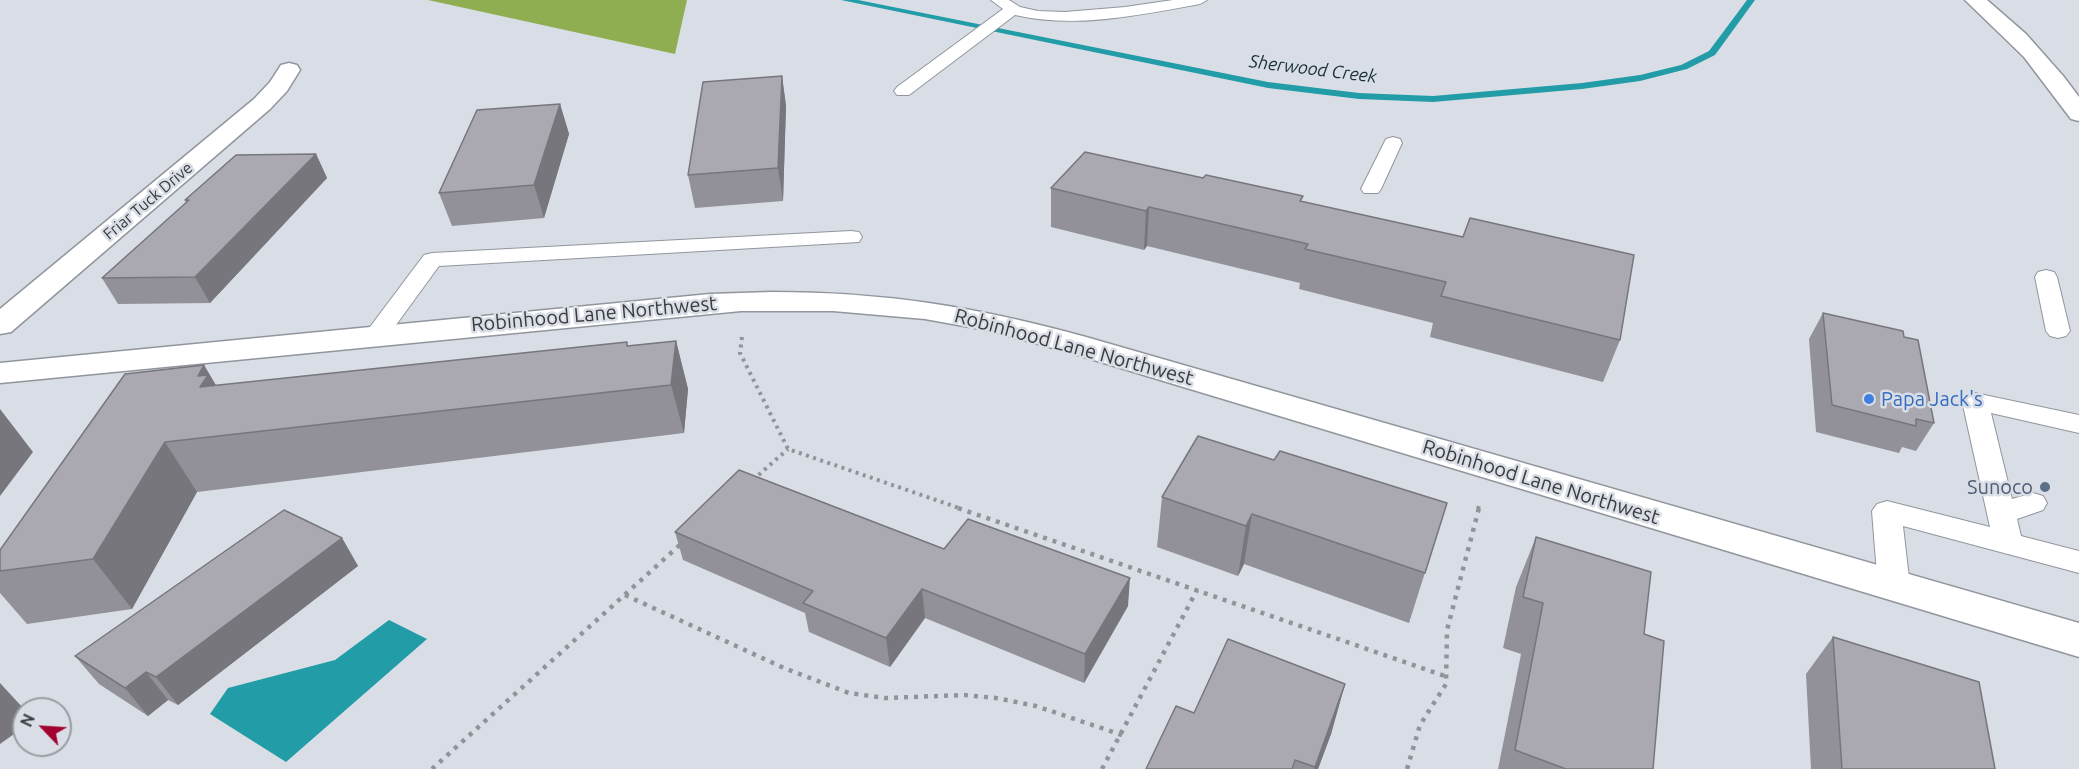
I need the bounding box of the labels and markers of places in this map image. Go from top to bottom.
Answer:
place label: Papa Jack's [1881,387,1983,411]
marker: Papa Jack's [1862,392,1876,406]
place label: Sunoco [1967,475,2033,499]
marker: Sunoco [2038,480,2052,494]

